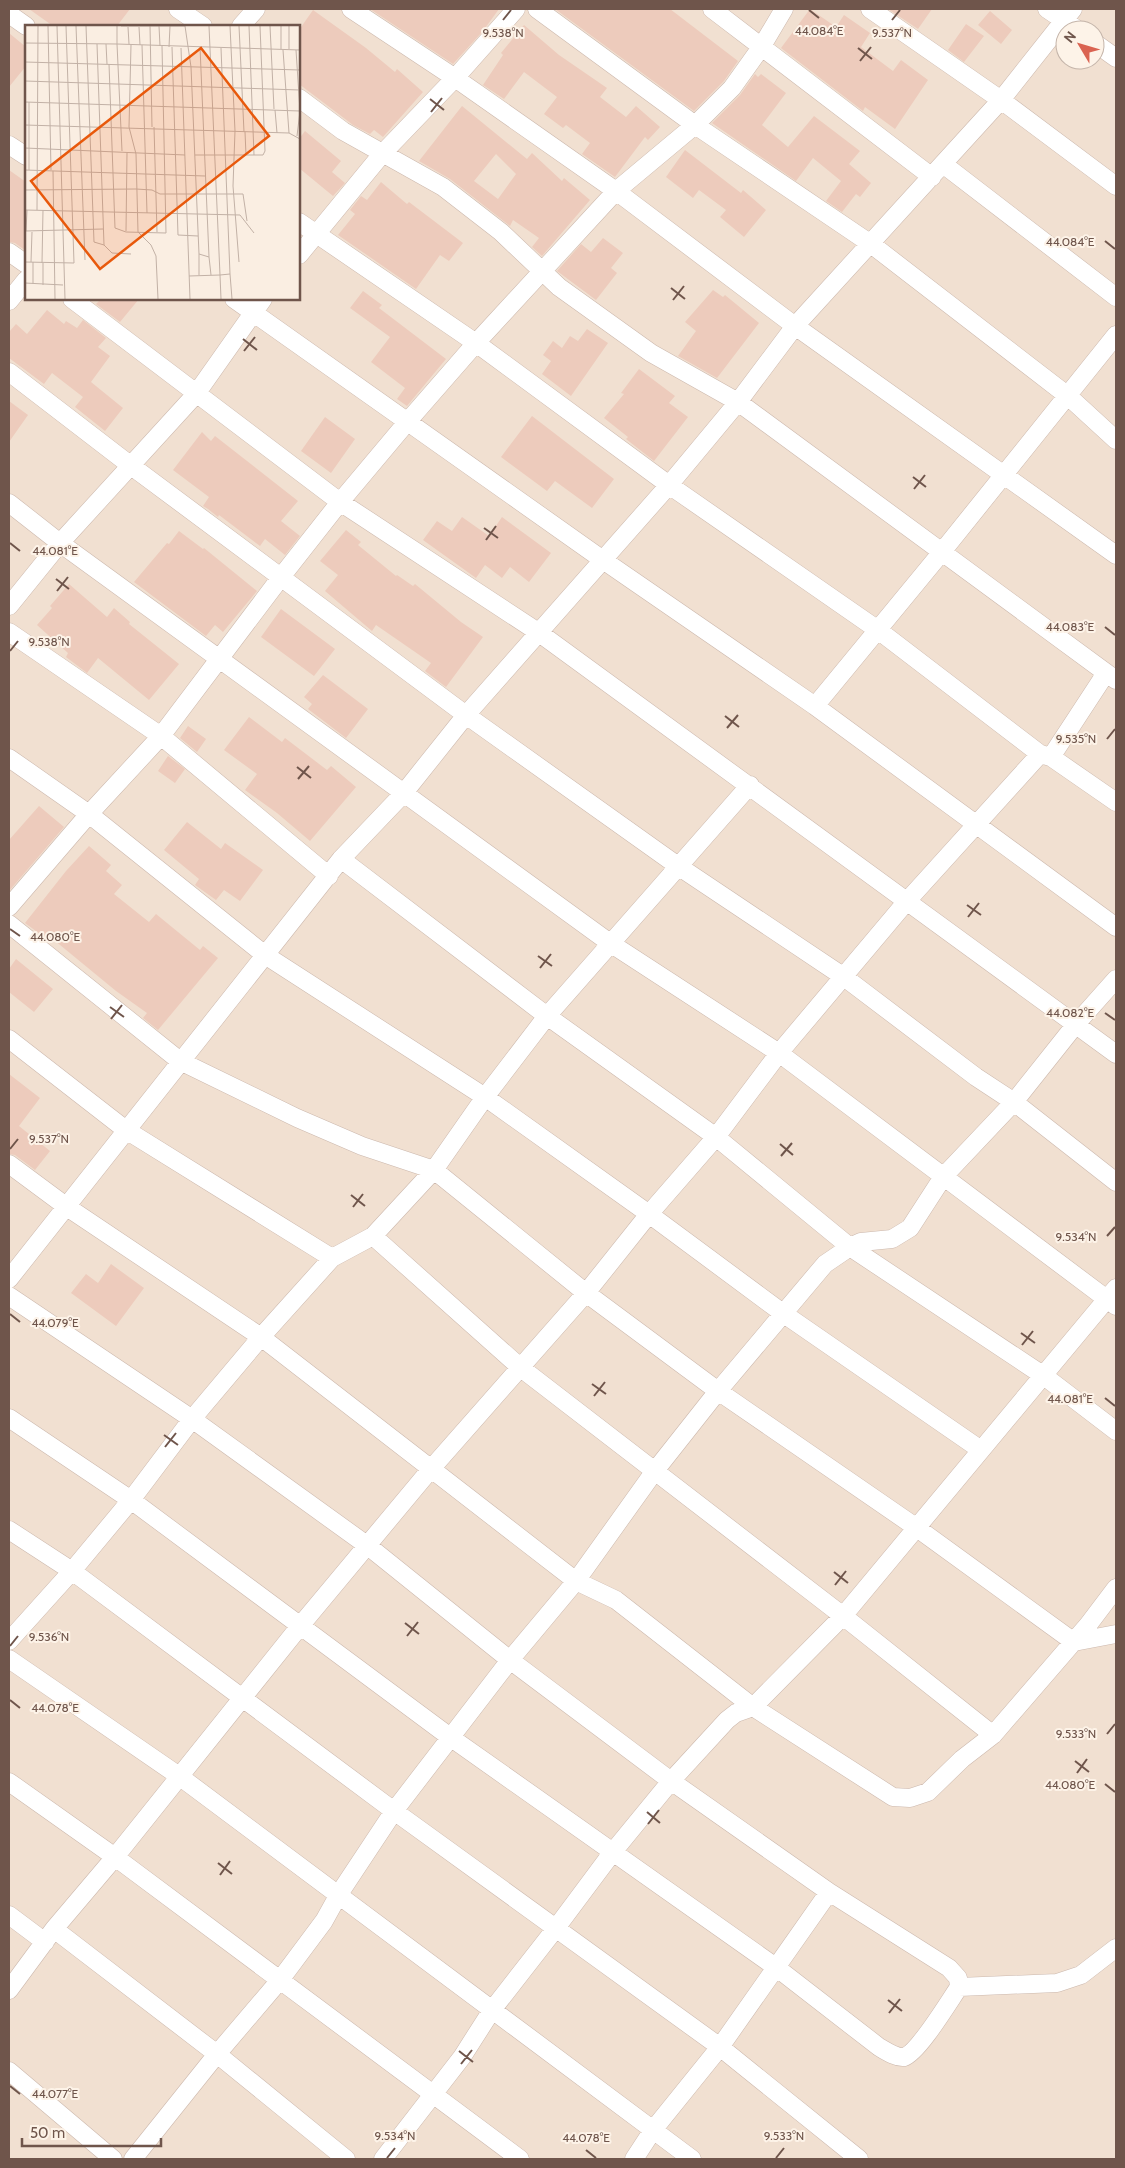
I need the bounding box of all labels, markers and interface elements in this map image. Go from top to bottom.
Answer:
north arrow [1055,20,1105,70]
text: 44.084°E [795,23,844,38]
inset map [25,25,300,300]
text: 9.538°N [482,25,524,40]
text: 9.537°N [872,25,912,40]
text: N [1060,28,1080,46]
text: 44.084°E [1046,234,1095,249]
text: 44.081°E [32,543,78,558]
text: 44.083°E [1046,619,1094,634]
text: 9.538°N [28,634,70,649]
text: 9.535°N [1056,731,1096,746]
text: 44.080°E [30,929,80,944]
text: 44.082°E [1046,1005,1094,1020]
text: 9.537°N [29,1131,69,1146]
text: 9.534°N [1056,1229,1096,1244]
text: 44.079°E [31,1315,79,1330]
text: 44.081°E [1047,1391,1093,1406]
text: 9.536°N [29,1629,69,1644]
text: 44.078°E [31,1700,79,1715]
text: 9.533°N [1056,1726,1096,1741]
text: 44.080°E [1045,1777,1095,1792]
text: 44.077°E [32,2086,79,2101]
scale bar [22,2116,161,2148]
text: 50 m [30,2124,65,2142]
text: 9.534°N [375,2128,415,2143]
text: 9.533°N [764,2128,804,2143]
text: 44.078°E [562,2130,610,2145]

